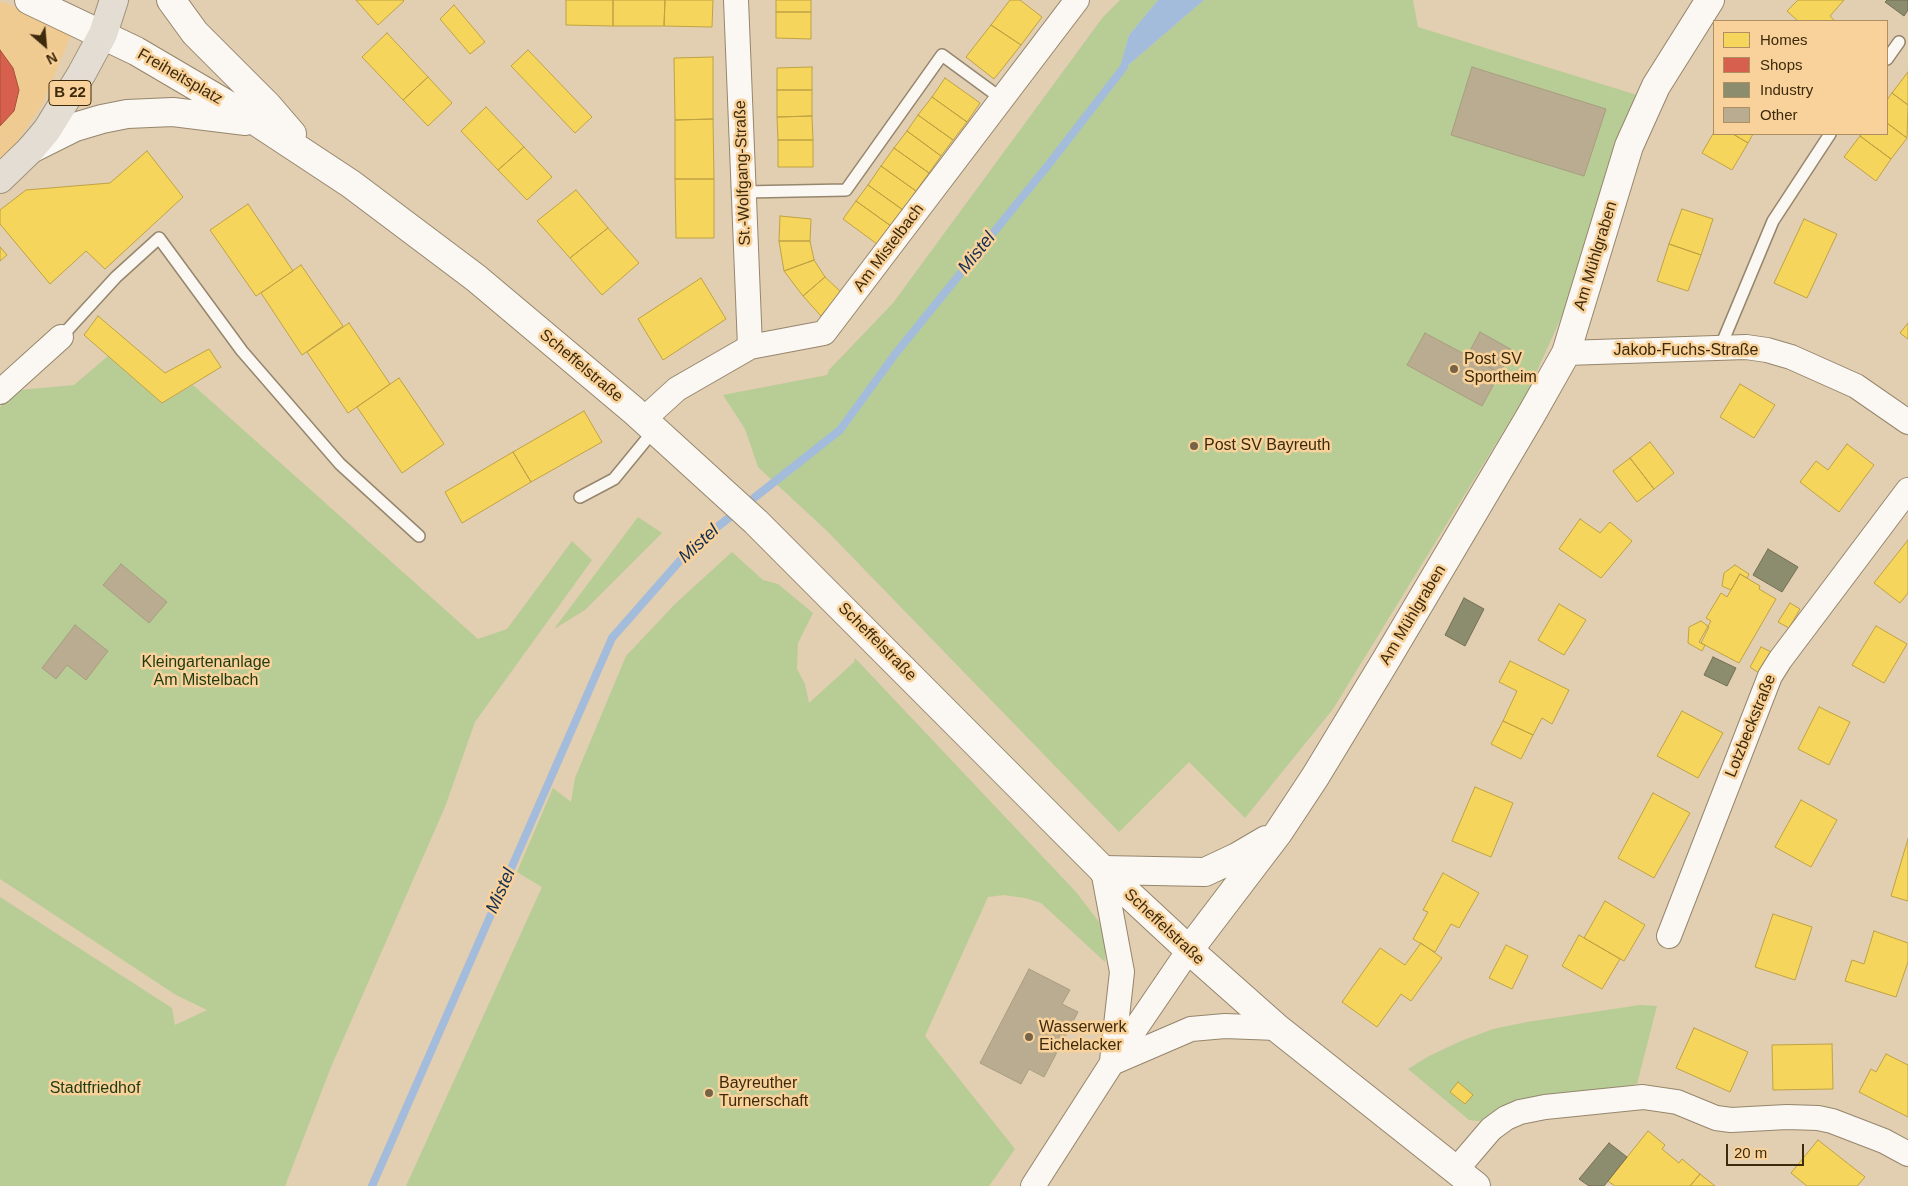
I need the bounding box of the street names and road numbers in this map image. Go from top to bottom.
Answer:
street label: Freiheitsplatz [134,45,226,109]
road number: B 22 [49,80,91,106]
street label: St.-Wolfgang-Straße [731,100,755,246]
street label: Am Mühlgraben [1570,199,1622,313]
street label: Am Mistelbach [850,200,928,296]
street label: Scheffelstraße [535,326,627,406]
street label: Jakob-Fuchs-Straße [1614,341,1758,361]
street label: Am Mühlgraben [1376,562,1450,668]
street label: Scheffelstraße [834,599,920,685]
street label: Lotzbeckstraße [1722,672,1780,780]
street label: Scheffelstraße [1120,885,1208,969]

